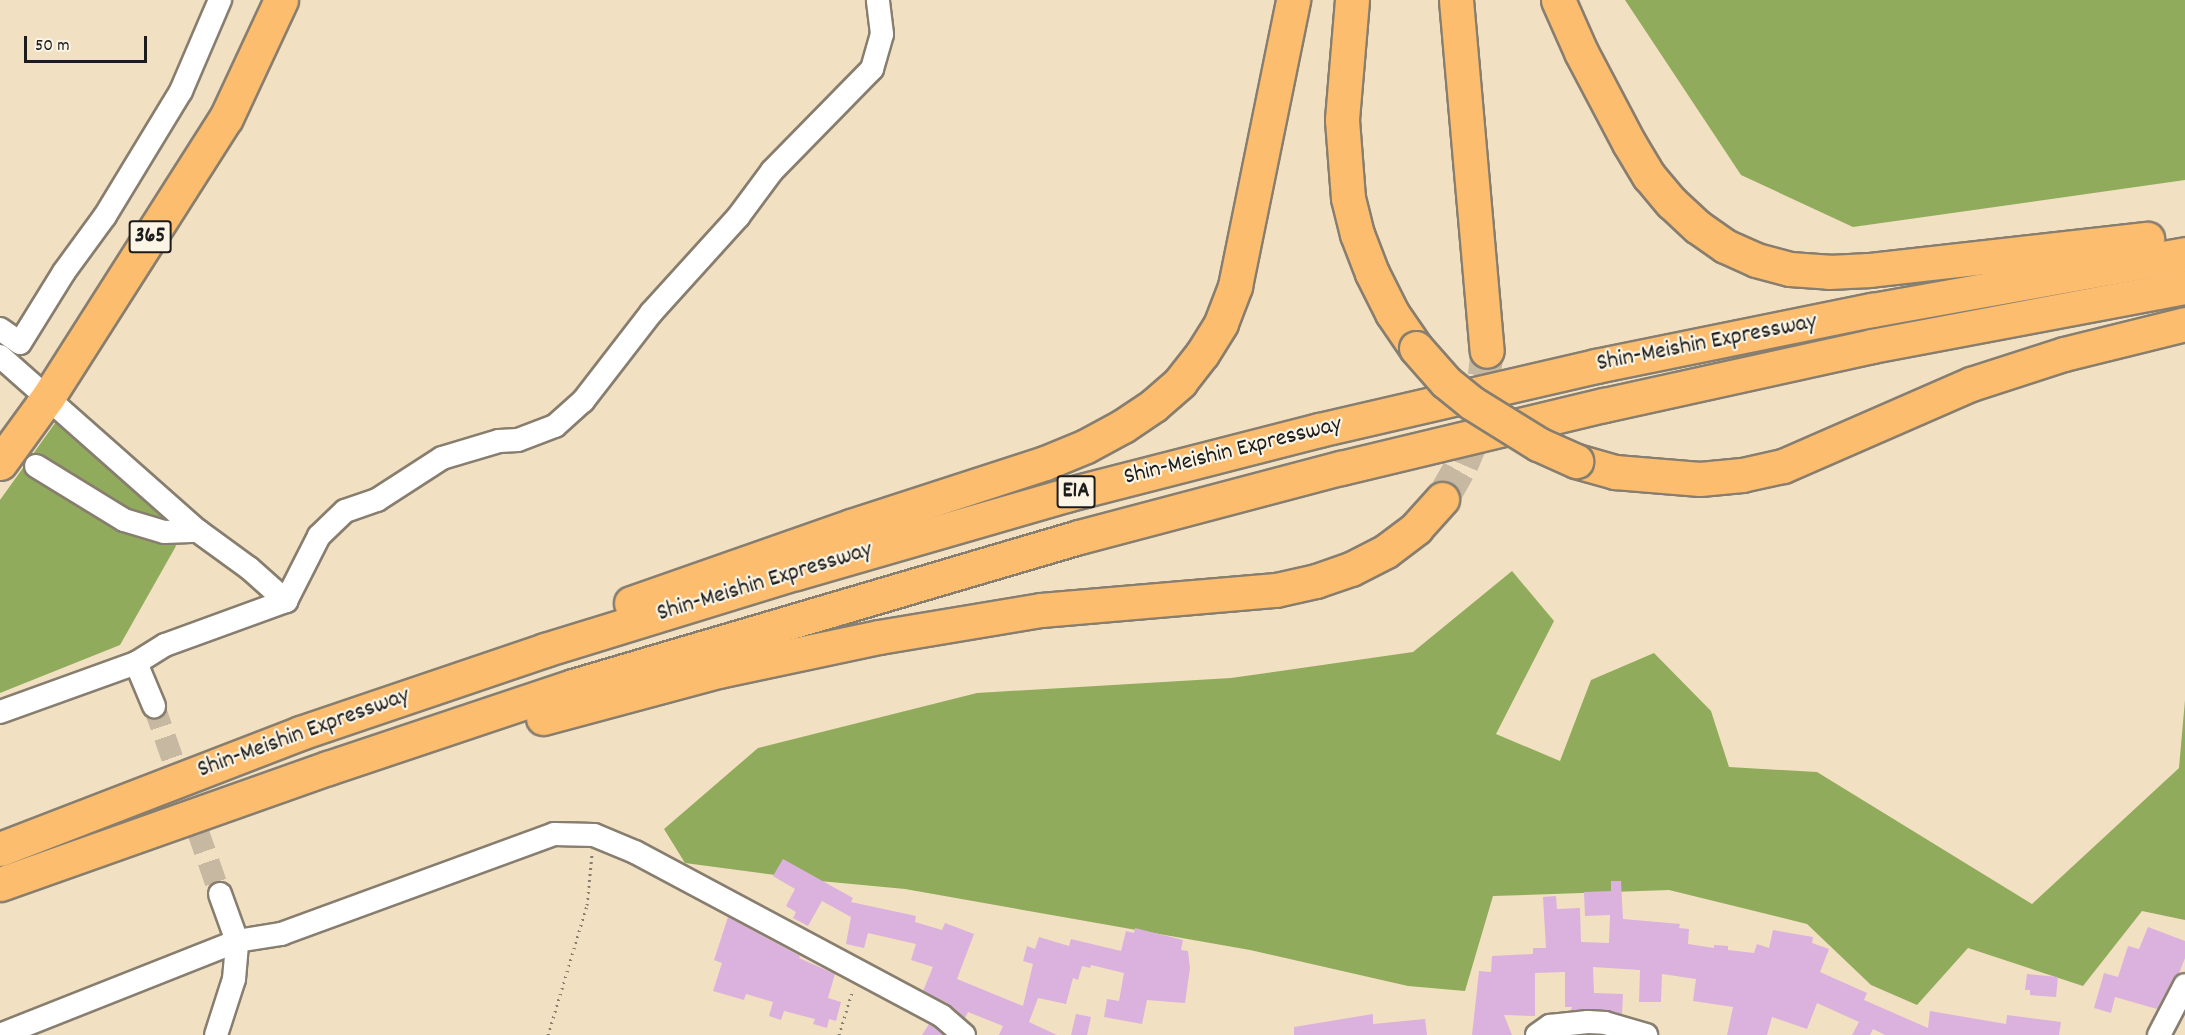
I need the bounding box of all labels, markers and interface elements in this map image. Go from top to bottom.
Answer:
scale bar [27,24,150,62]
text: 50 m [35,34,70,59]
road number: 365 [128,218,172,256]
street label: Shin-Meishin Expressway [1595,309,1819,379]
street label: Shin-Meishin Expressway [1121,411,1345,493]
road number: E1A [1056,473,1096,511]
street label: Shin-Meishin Expressway [654,537,876,629]
street label: Shin-Meishin Expressway [194,682,414,786]

